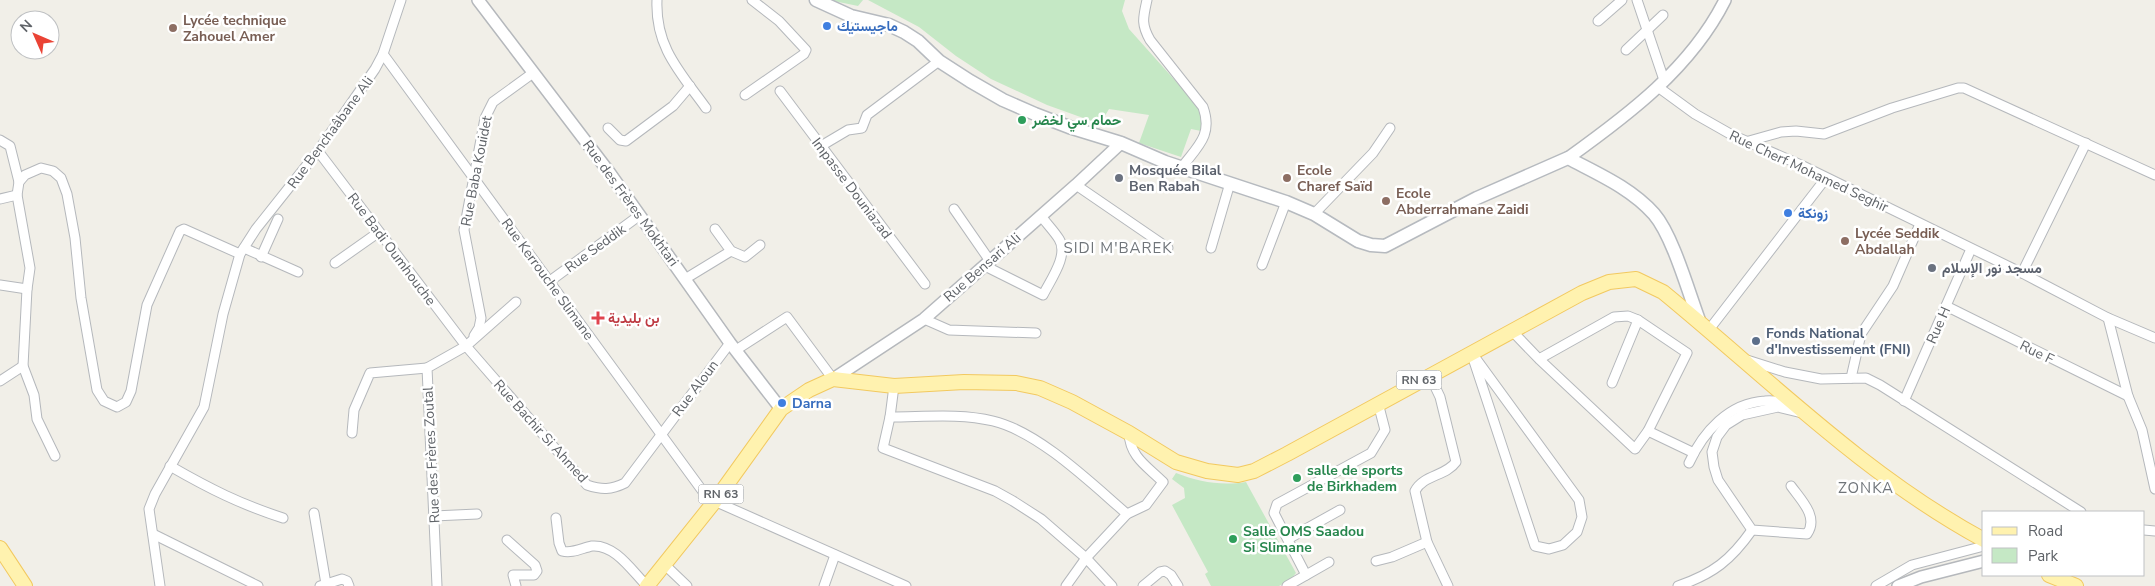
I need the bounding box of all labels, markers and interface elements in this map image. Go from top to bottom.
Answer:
north arrow [10,10,60,60]
place label: Lycée technique Zahouel Amer [183,11,287,46]
text: N [16,16,37,37]
place label: ماجيستيك [837,17,898,36]
marker: ماجيستيك [821,20,833,32]
marker: Lycée technique Zahouel Amer [167,22,179,34]
street label: Rue Benchaâbane Ali [283,72,378,192]
place label: حمام سي لخضر [1031,111,1122,132]
street label: Rue Baba Kouidet [456,114,497,228]
marker: حمام سي لخضر [1016,114,1028,126]
street label: Rue Cherf Mohamed Seghir [1726,126,1891,217]
street label: Impasse Douniazad [807,134,896,243]
street label: Rue des Frères Mokhtari [578,136,683,270]
place label: Mosquée Bilal Ben Rabah [1129,161,1222,196]
place label: Ecole Charef Saïd [1297,161,1373,196]
marker: Mosquée Bilal Ben Rabah [1113,172,1125,184]
marker: Ecole Charef Saïd [1281,172,1293,184]
place label: Ecole Abderrahmane Zaidi [1396,184,1529,219]
street label: Rue Badi Oumhouche [343,189,440,309]
marker: Ecole Abderrahmane Zaidi [1380,195,1392,207]
place label: زونكة [1798,204,1828,223]
marker: زونكة [1782,207,1794,219]
street label: Rue Kerrouche Slimane [497,215,598,344]
street label: Rue Seddik [561,219,630,277]
place label: Lycée Seddik Abdallah [1855,224,1940,259]
street label: Rue Bensari Ali [940,228,1025,306]
marker: Lycée Seddik Abdallah [1839,235,1851,247]
district label: SIDI M'BAREK [1063,238,1173,258]
place label: مسجد نور الإسلام [1942,259,2042,278]
marker: مسجد نور الإسلام [1926,262,1938,274]
street label: Rue H [1922,304,1955,347]
place label: بن بليدية [608,309,660,328]
marker: بن بليدية [592,312,604,324]
place label: Fonds National d'Investissement (FNI) [1766,324,1911,359]
marker: Fonds National d'Investissement (FNI) [1750,335,1762,347]
street label: Rue F [2016,336,2057,369]
street label: Rue Aloun [668,356,723,420]
road number: RN 63 [1396,370,1442,390]
street label: Rue Bachir Si Ahmed [489,376,592,487]
street label: Rue des Frères Zoutal [418,385,445,524]
place label: Darna [792,394,832,413]
marker: Darna [776,397,788,409]
place label: salle de sports de Birkhadem [1307,461,1403,496]
marker: salle de sports de Birkhadem [1291,472,1303,484]
district label: ZONKA [1838,478,1894,498]
road number: RN 63 [698,484,744,504]
legend [1982,511,2145,576]
text: Road [2028,521,2063,541]
place label: Salle OMS Saadou Si Slimane [1243,522,1364,557]
marker: Salle OMS Saadou Si Slimane [1227,533,1239,545]
text: Park [2028,546,2058,566]

